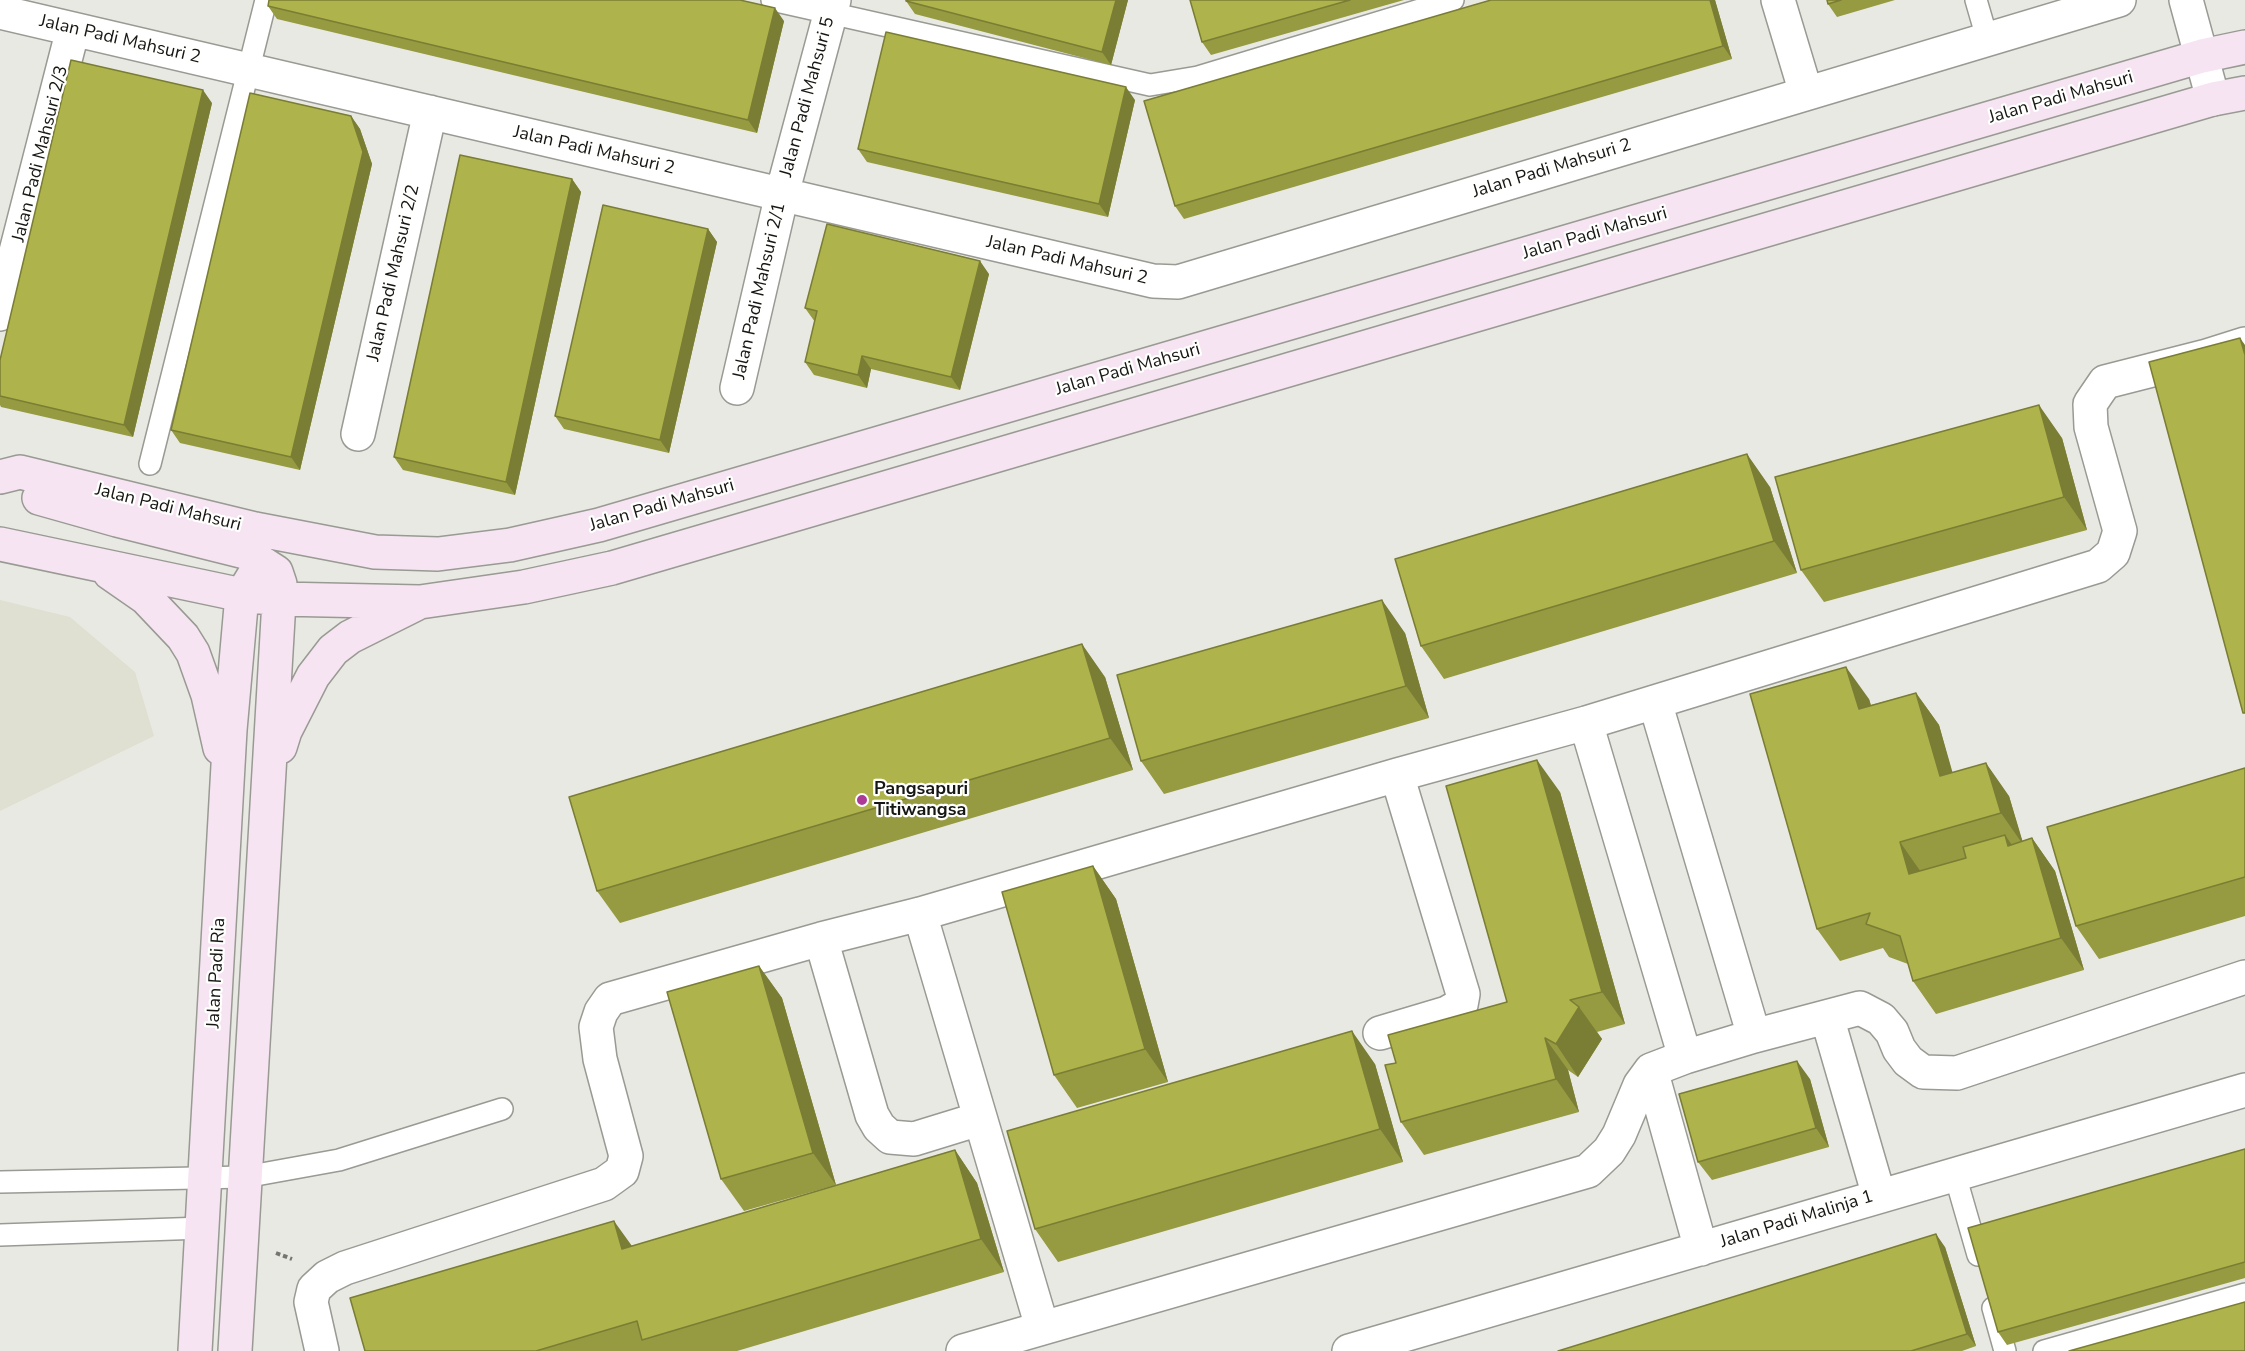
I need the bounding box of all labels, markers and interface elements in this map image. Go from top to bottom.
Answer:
street label: Jalan Padi Mahsuri 2 [37,11,203,69]
street label: Jalan Padi Mahsuri 5 [776,15,840,179]
street label: Jalan Padi Mahsuri 2/3 [9,64,73,244]
street label: Jalan Padi Mahsuri [1986,67,2136,129]
street label: Jalan Padi Mahsuri 2 [511,122,677,180]
street label: Jalan Padi Mahsuri 2 [1470,135,1634,203]
street label: Jalan Padi Mahsuri 2/2 [363,183,425,363]
street label: Jalan Padi Mahsuri 2/1 [729,201,791,381]
street label: Jalan Padi Mahsuri [1520,203,1670,265]
street label: Jalan Padi Mahsuri 2 [984,232,1150,290]
street label: Jalan Padi Mahsuri [1053,339,1203,401]
street label: Jalan Padi Mahsuri [587,475,737,537]
street label: Jalan Padi Mahsuri [93,479,243,537]
place label: Pangsapuri Titiwangsa [874,779,968,822]
marker: Pangsapuri Titiwangsa [855,793,869,807]
street label: Jalan Padi Ria [203,917,231,1029]
street label: Jalan Padi Malinja 1 [1718,1186,1876,1254]

